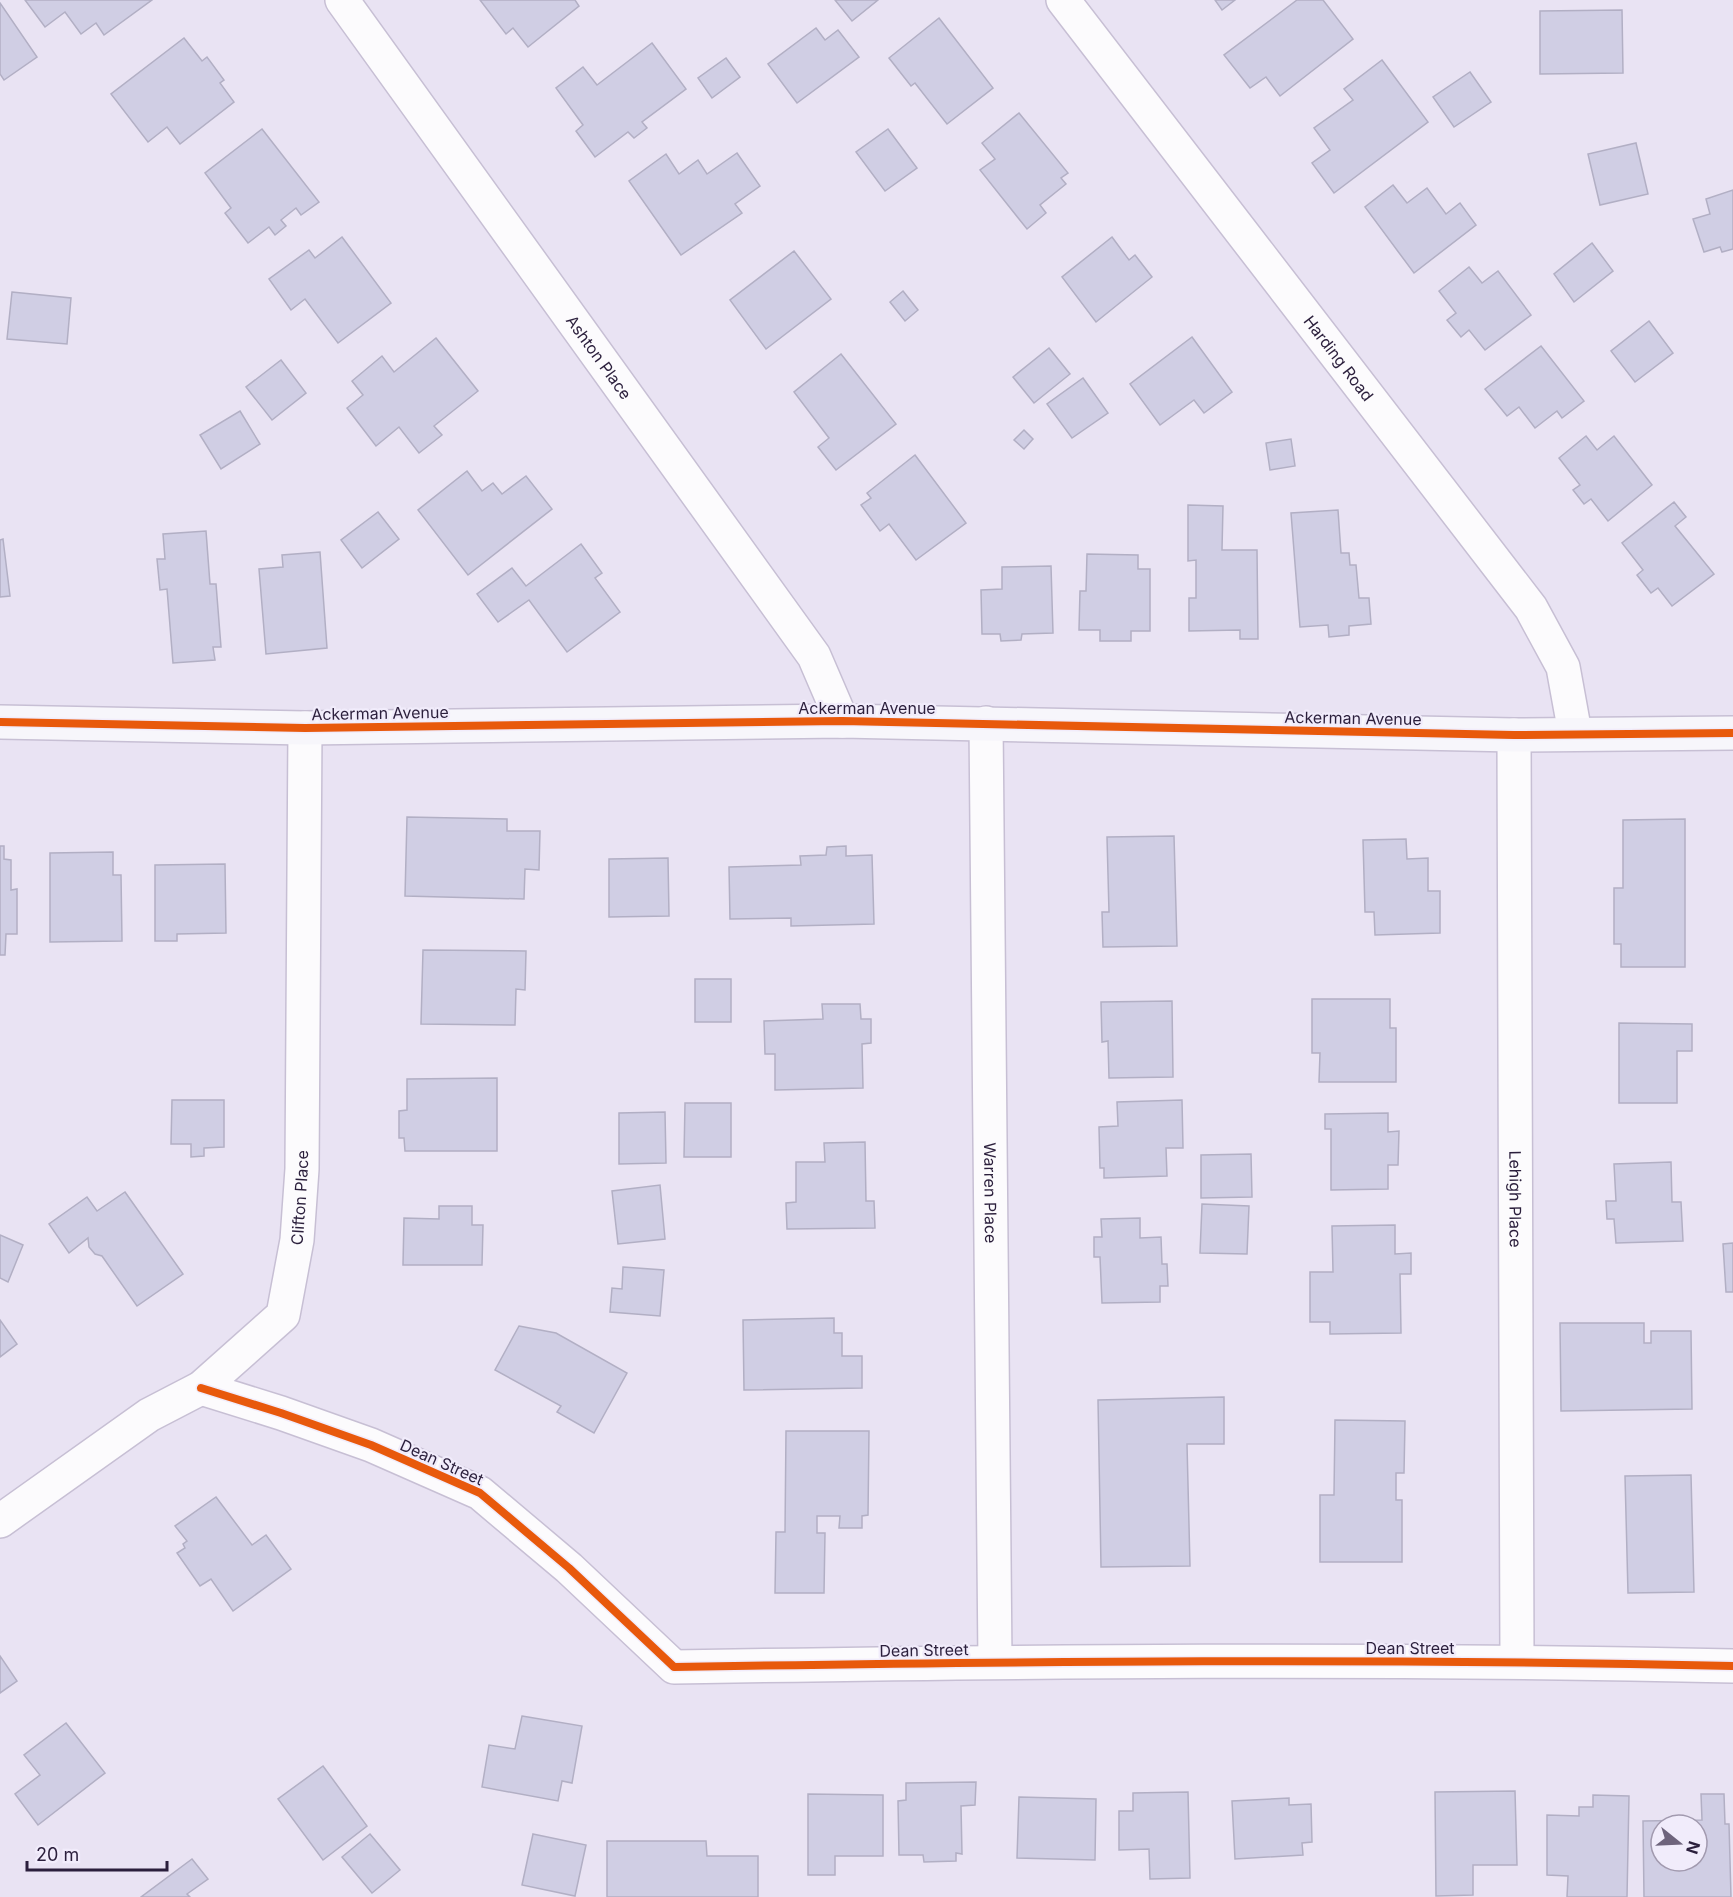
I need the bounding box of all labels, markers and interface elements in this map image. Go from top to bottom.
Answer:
street label: Ashton Place [562,311,636,403]
street label: Harding Road [1299,311,1378,405]
street label: Ackerman Avenue [798,698,936,718]
street label: Ackerman Avenue [311,702,449,724]
street label: Ackerman Avenue [1284,707,1422,729]
street label: Warren Place [980,1142,1001,1243]
street label: Clifton Place [287,1150,312,1246]
street label: Lehigh Place [1505,1150,1526,1248]
street label: Dean Street [397,1435,487,1489]
street label: Dean Street [1365,1638,1455,1658]
street label: Dean Street [879,1639,969,1661]
north arrow [1649,1813,1709,1873]
scale bar [27,1834,166,1872]
text: N [1682,1839,1705,1857]
text: 20 m [36,1844,79,1865]

